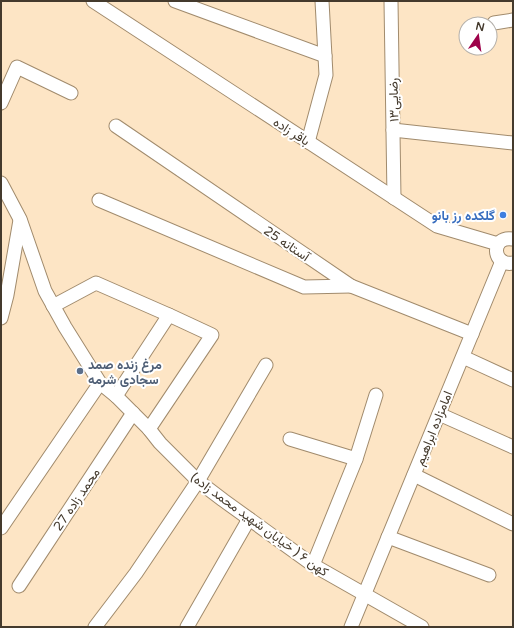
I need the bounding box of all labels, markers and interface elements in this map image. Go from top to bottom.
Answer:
north arrow [458,16,498,56]
text: N [474,19,486,34]
street label: رضایی۱۳ [386,78,402,122]
street label: باقر زاده [270,114,313,150]
place label: گلکده رز بانو [432,208,495,224]
marker: گلکده رز بانو [498,210,508,220]
street label: آستانه 25 [260,223,313,265]
place label: مرغ زنده صمد سجادی شرمه [88,357,162,388]
marker: مرغ زنده صمد سجادی شرمه [75,366,85,376]
street label: امامزاده ابراهیم [412,389,456,468]
street label: محمد زاده 27 [50,465,104,534]
street label: کهن ۶ ( خیابان شهید محمد زاده) [187,469,332,580]

